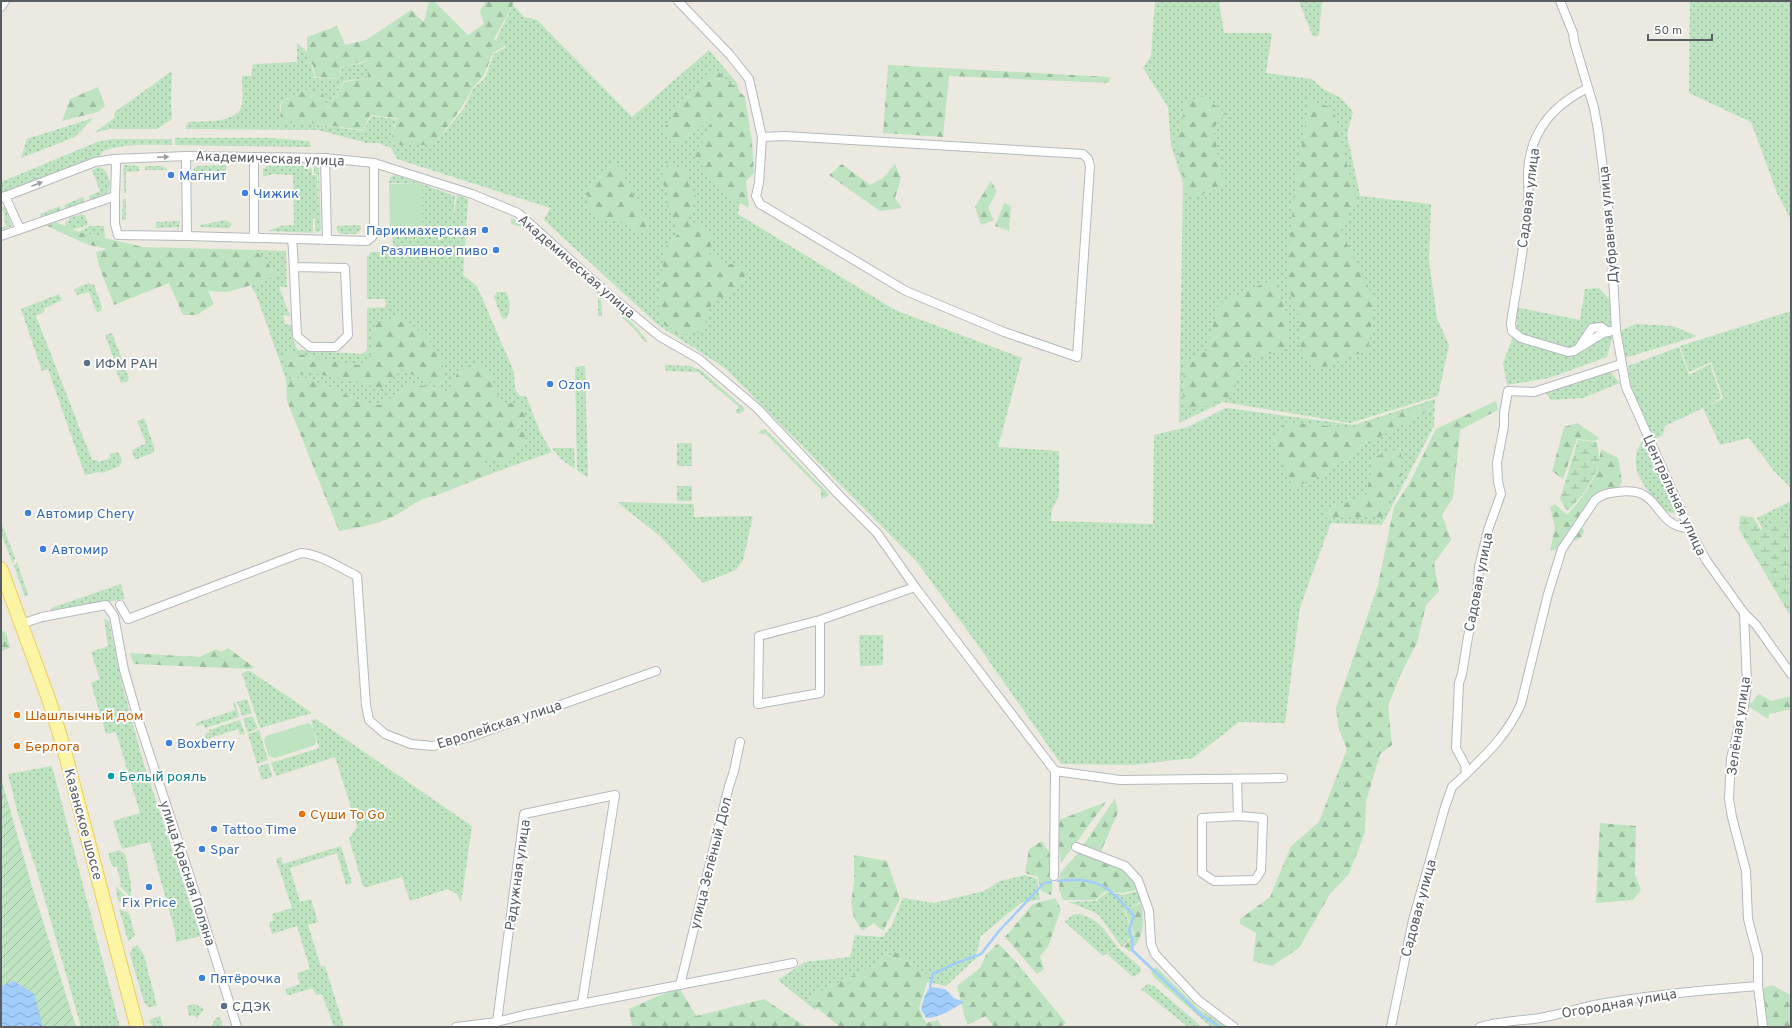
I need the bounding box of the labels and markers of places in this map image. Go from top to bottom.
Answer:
place label: Магнит [179,168,226,185]
marker: Магнит [166,170,176,180]
place label: Чижик [253,186,299,203]
marker: Чижик [240,188,250,198]
place label: Парикмахерская [366,223,477,240]
marker: Парикмахерская [480,225,490,235]
place label: Разливное пиво [380,243,488,260]
marker: Разливное пиво [491,245,501,255]
place label: ИФМ РАН [95,356,158,373]
marker: ИФМ РАН [82,358,92,368]
place label: Ozon [558,377,591,394]
marker: Ozon [545,379,555,389]
place label: Автомир Chery [36,506,134,523]
marker: Автомир Chery [23,508,33,518]
place label: Автомир [51,542,108,559]
marker: Автомир [38,544,48,554]
place label: Шашлычный дом [25,708,143,725]
marker: Шашлычный дом [12,710,22,720]
place label: Boxberry [177,736,235,753]
marker: Boxberry [164,738,174,748]
place label: Берлога [25,739,80,756]
marker: Берлога [12,741,22,751]
place label: Белый рояль [119,769,207,786]
marker: Белый рояль [106,771,116,781]
place label: Суши To Go [310,807,385,824]
marker: Суши To Go [297,809,307,819]
place label: Tattoo Time [222,822,297,839]
marker: Tattoo Time [209,824,219,834]
place label: Spar [210,842,240,859]
marker: Spar [197,844,207,854]
marker: Fix Price [144,882,154,892]
place label: Fix Price [122,895,176,912]
place label: Пятёрочка [210,971,281,988]
marker: Пятёрочка [197,973,207,983]
place label: СДЭК [232,999,271,1016]
marker: СДЭК [219,1001,229,1011]

